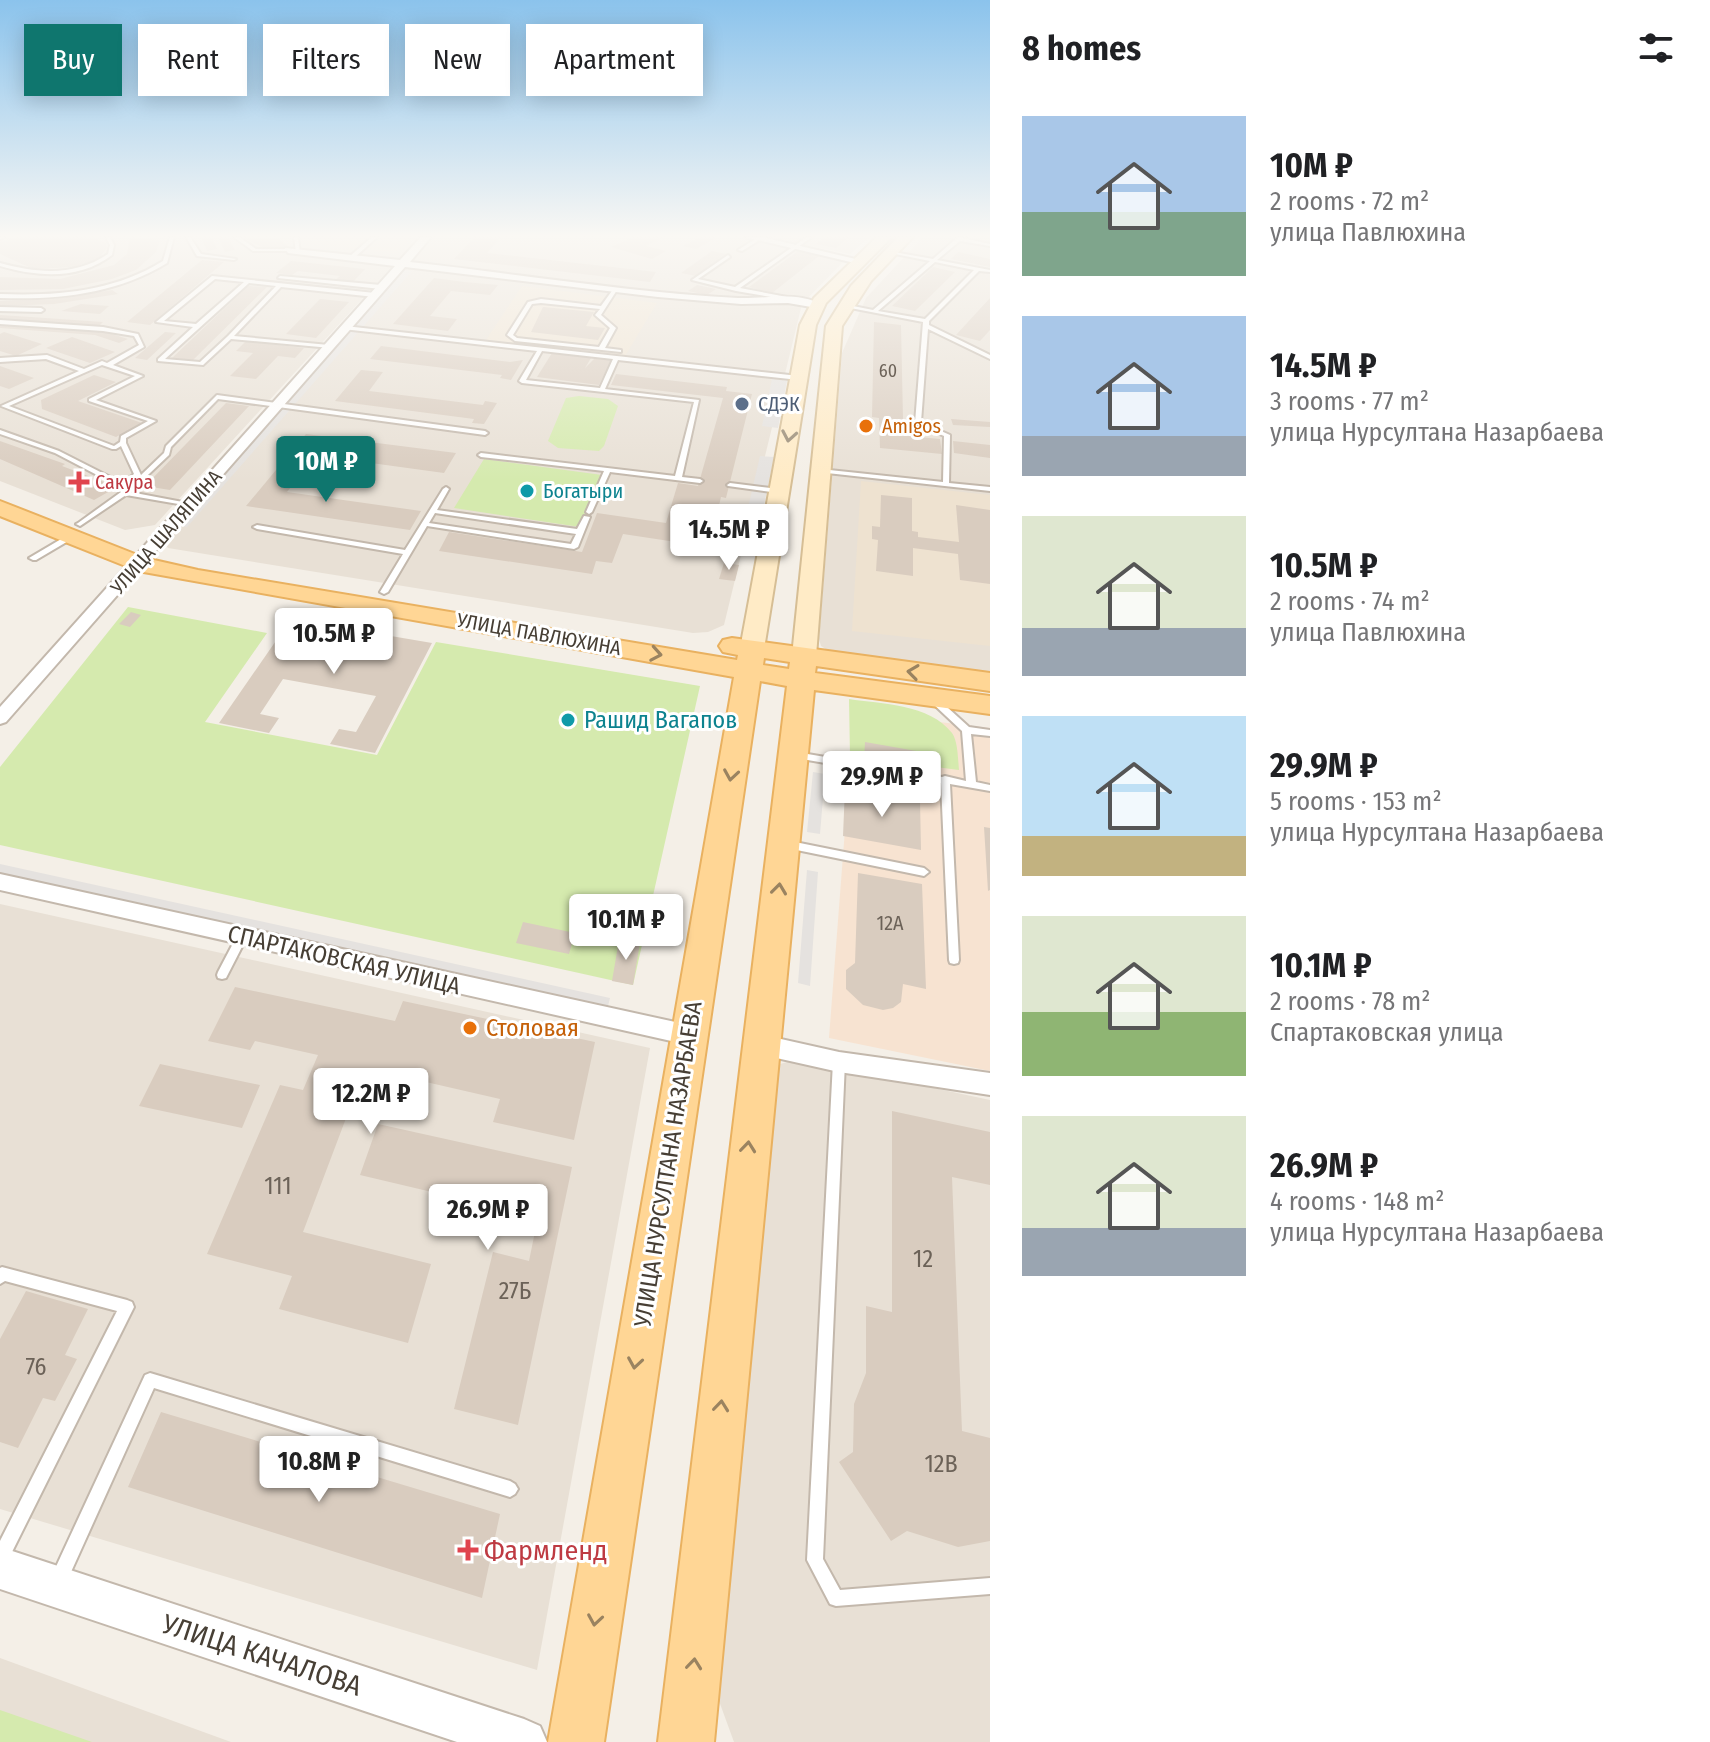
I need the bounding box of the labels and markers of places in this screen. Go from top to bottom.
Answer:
place label: СДЭК [758,392,800,416]
marker: СДЭК [733,395,751,413]
place label: Amigos [882,414,941,438]
marker: Amigos [857,417,875,435]
pin: 10M ₽ [270,436,382,504]
place label: Сакура [95,470,153,494]
marker: Сакура [70,473,88,491]
place label: Богатыри [543,479,623,503]
marker: Богатыри [518,482,536,500]
pin: 14.5M ₽ [655,504,803,572]
pin: 10.5M ₽ [260,608,408,676]
place label: Рашид Вагапов [584,706,737,734]
marker: Рашид Вагапов [559,711,577,729]
pin: 29.9M ₽ [808,751,956,819]
pin: 10.1M ₽ [552,894,700,962]
place label: Столовая [486,1014,579,1042]
marker: Столовая [461,1019,479,1037]
pin: 12.2M ₽ [297,1068,445,1136]
pin: 26.9M ₽ [414,1184,562,1252]
pin: 10.8M ₽ [245,1436,393,1504]
place label: Фармленд [484,1534,607,1567]
marker: Фармленд [459,1541,477,1559]

